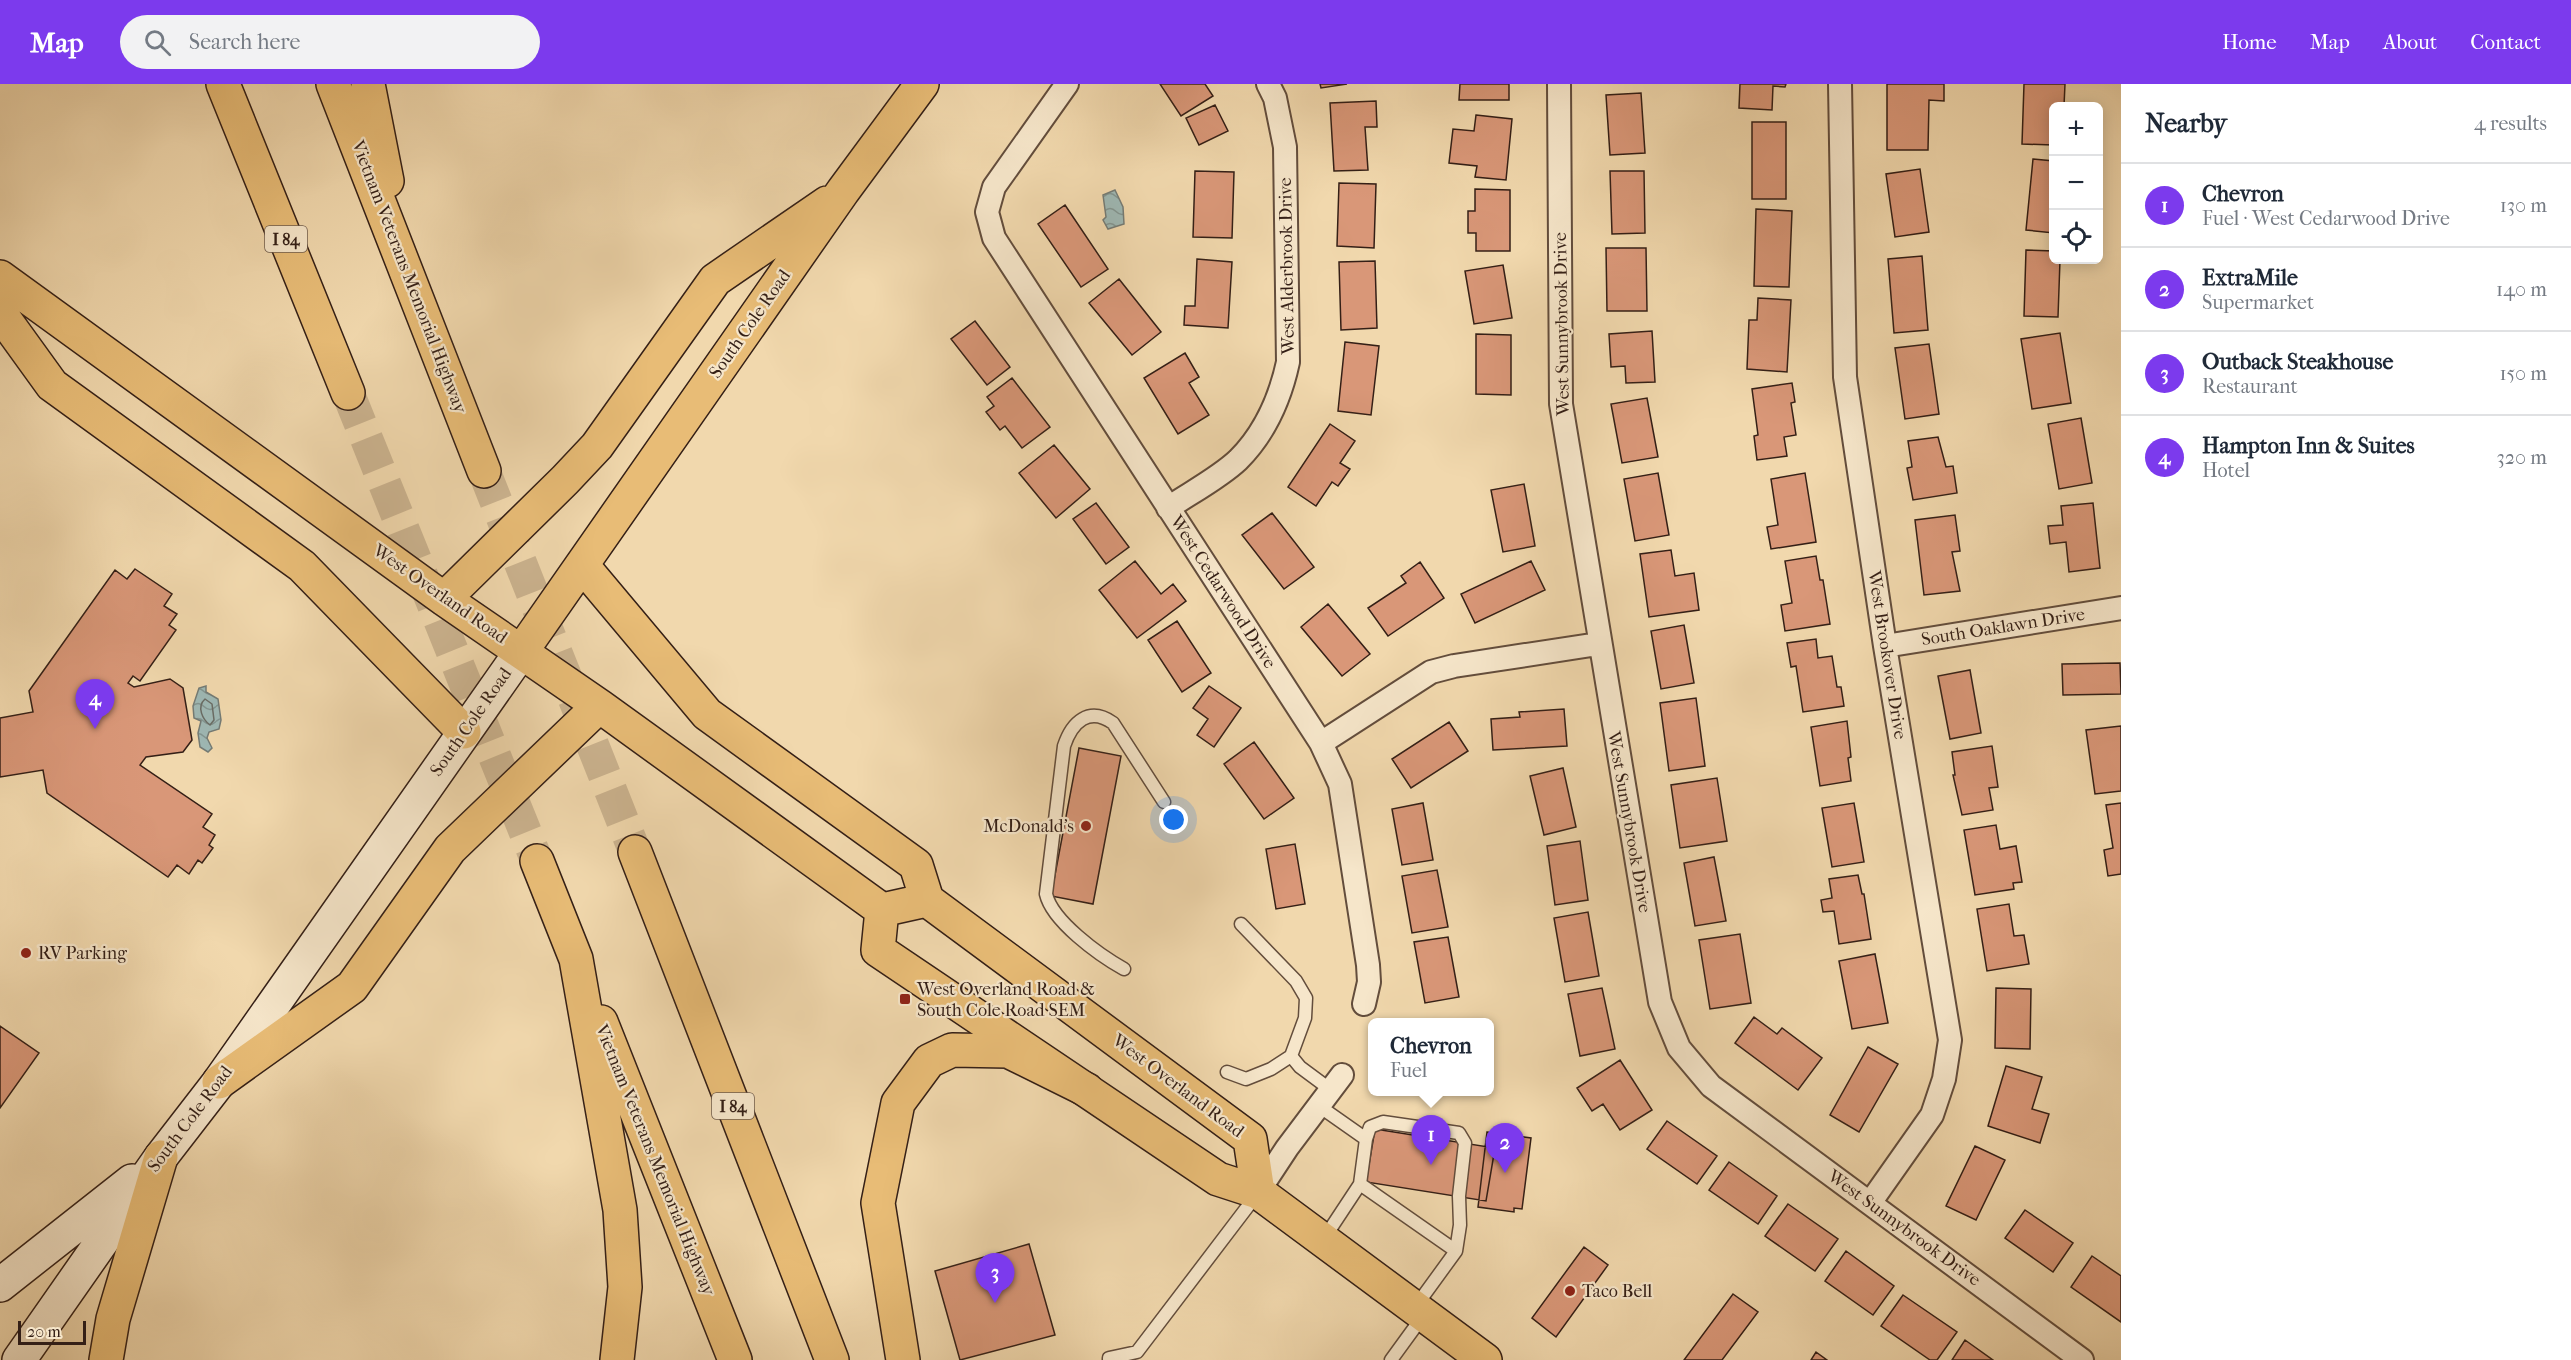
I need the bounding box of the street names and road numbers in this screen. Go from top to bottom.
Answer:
street label: Vietnam Veterans Memorial Highway [347,137,471,418]
street label: West Alderbrook Drive [1275,177,1299,356]
road number: I 84 [265,226,307,252]
street label: West Sunnybrook Drive [1550,232,1574,417]
street label: South Cole Road [705,266,795,382]
street label: West Cedarwood Drive [1165,511,1280,672]
street label: West Overland Road [368,539,511,648]
street label: West Brookover Drive [1863,568,1911,741]
street label: South Oaklawn Drive [1920,604,2086,650]
street label: South Cole Road [426,664,516,780]
street label: West Sunnybrook Drive [1603,729,1655,914]
street label: Vietnam Veterans Memorial Highway [590,1020,720,1300]
street label: West Overland Road [1107,1029,1248,1142]
street label: South Cole Road [143,1062,237,1176]
road number: I 84 [712,1093,754,1119]
street label: West Sunnybrook Drive [1823,1165,1985,1291]

